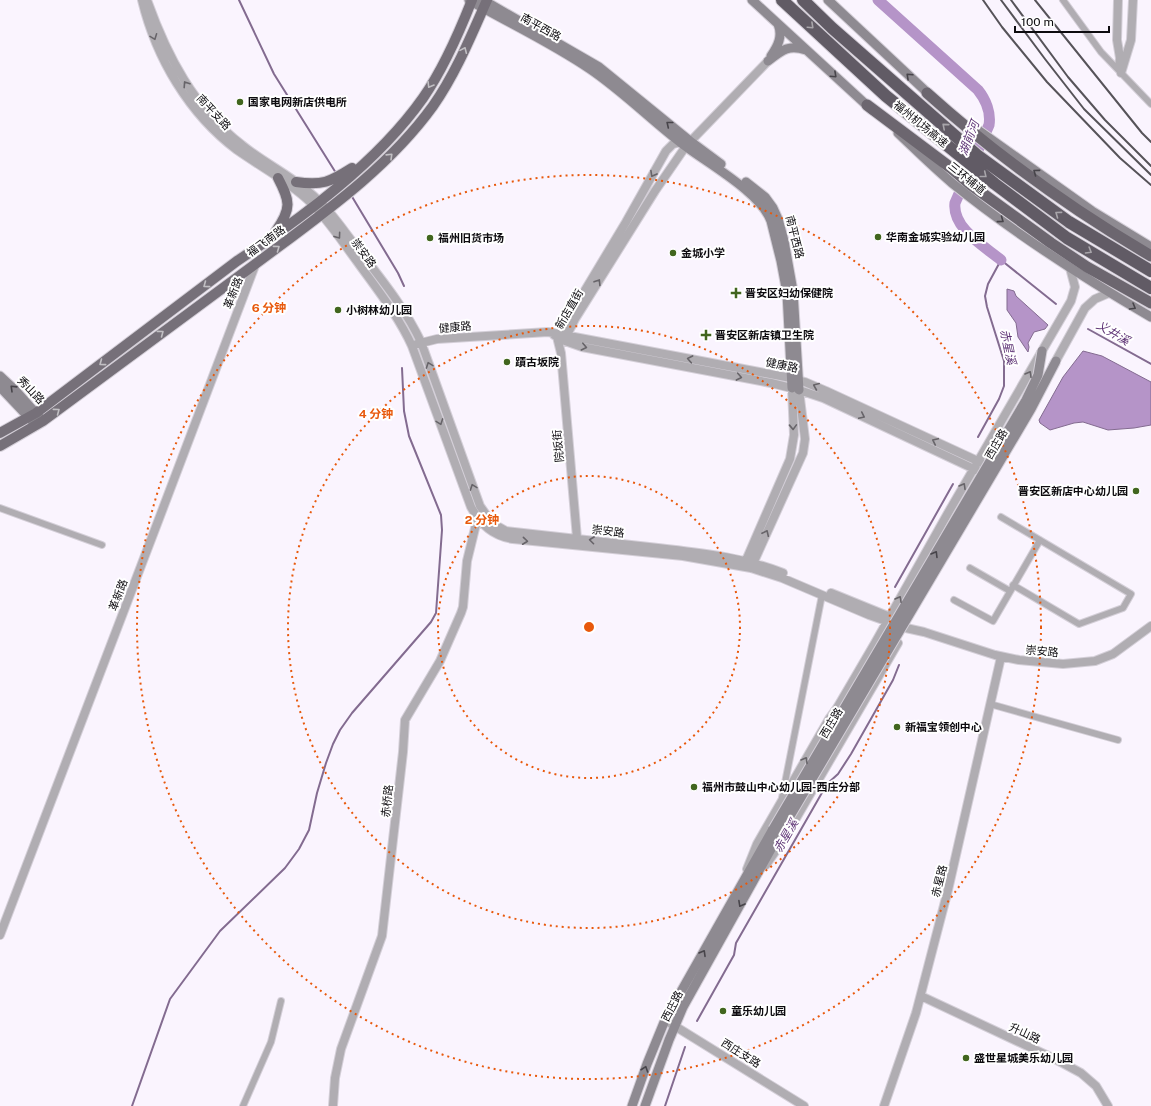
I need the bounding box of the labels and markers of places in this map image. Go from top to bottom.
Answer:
place label: 国家电网新店供电所 [248,96,347,108]
marker: 国家电网新店供电所 [235,97,245,107]
place label: 华南金城实验幼儿园 [886,231,985,243]
place label: 福州旧货市场 [438,232,504,244]
marker: 华南金城实验幼儿园 [873,232,883,242]
marker: 福州旧货市场 [425,233,435,243]
place label: 金城小学 [681,247,725,259]
marker: 金城小学 [668,248,678,258]
marker: 晋安区妇幼保健院 [730,287,742,299]
place label: 晋安区妇幼保健院 [745,287,833,299]
place label: 小树林幼儿园 [346,304,412,316]
marker: 小树林幼儿园 [333,305,343,315]
marker: 晋安区新店镇卫生院 [700,329,712,341]
place label: 晋安区新店镇卫生院 [715,329,814,341]
place label: 蹟古坂院 [515,356,559,368]
marker: 蹟古坂院 [502,357,512,367]
place label: 晋安区新店中心幼儿园 [1018,485,1128,497]
marker: 晋安区新店中心幼儿园 [1131,486,1141,496]
centre of rings [582,620,596,634]
place label: 新福宝领创中心 [905,721,982,733]
marker: 新福宝领创中心 [892,722,902,732]
place label: 福州市鼓山中心幼儿园-西庄分部 [702,781,860,793]
marker: 福州市鼓山中心幼儿园-西庄分部 [689,782,699,792]
place label: 童乐幼儿园 [731,1005,786,1017]
marker: 童乐幼儿园 [718,1006,728,1016]
place label: 盛世星城美乐幼儿园 [974,1052,1073,1064]
marker: 盛世星城美乐幼儿园 [961,1053,971,1063]

